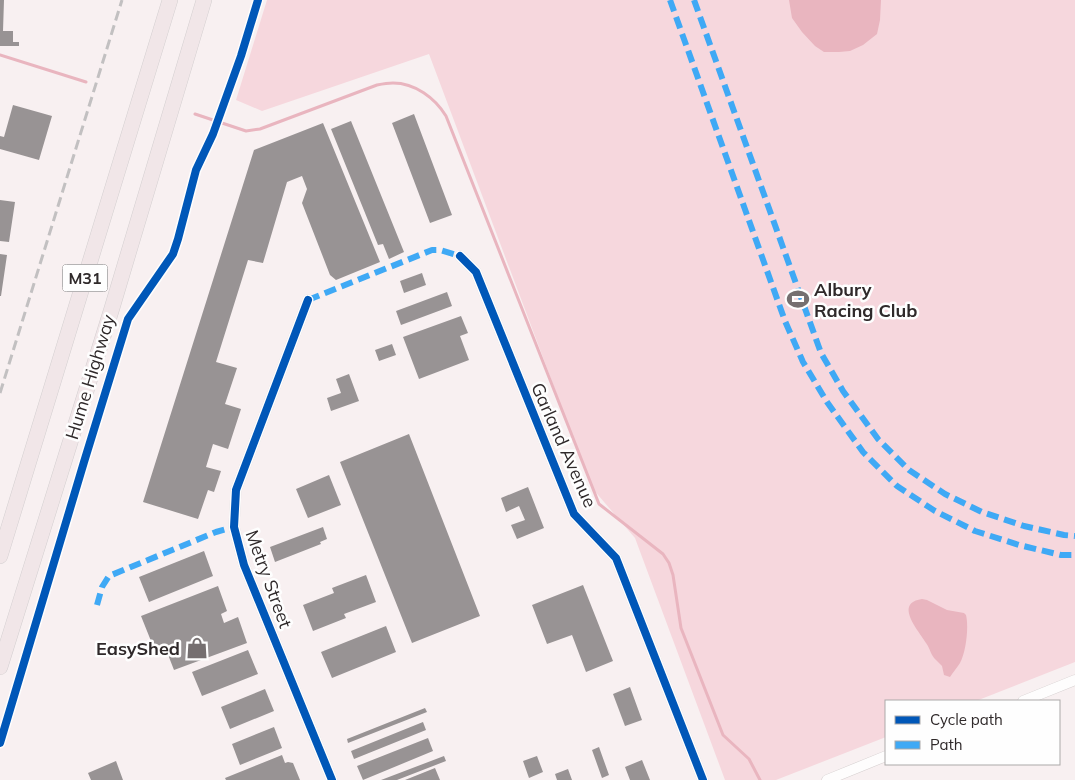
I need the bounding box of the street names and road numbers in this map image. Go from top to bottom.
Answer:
road number: M31 [62,264,108,292]
street label: Hume Highway [60,311,120,442]
street label: Garland Avenue [526,379,602,511]
street label: Metry Street [241,527,297,631]

